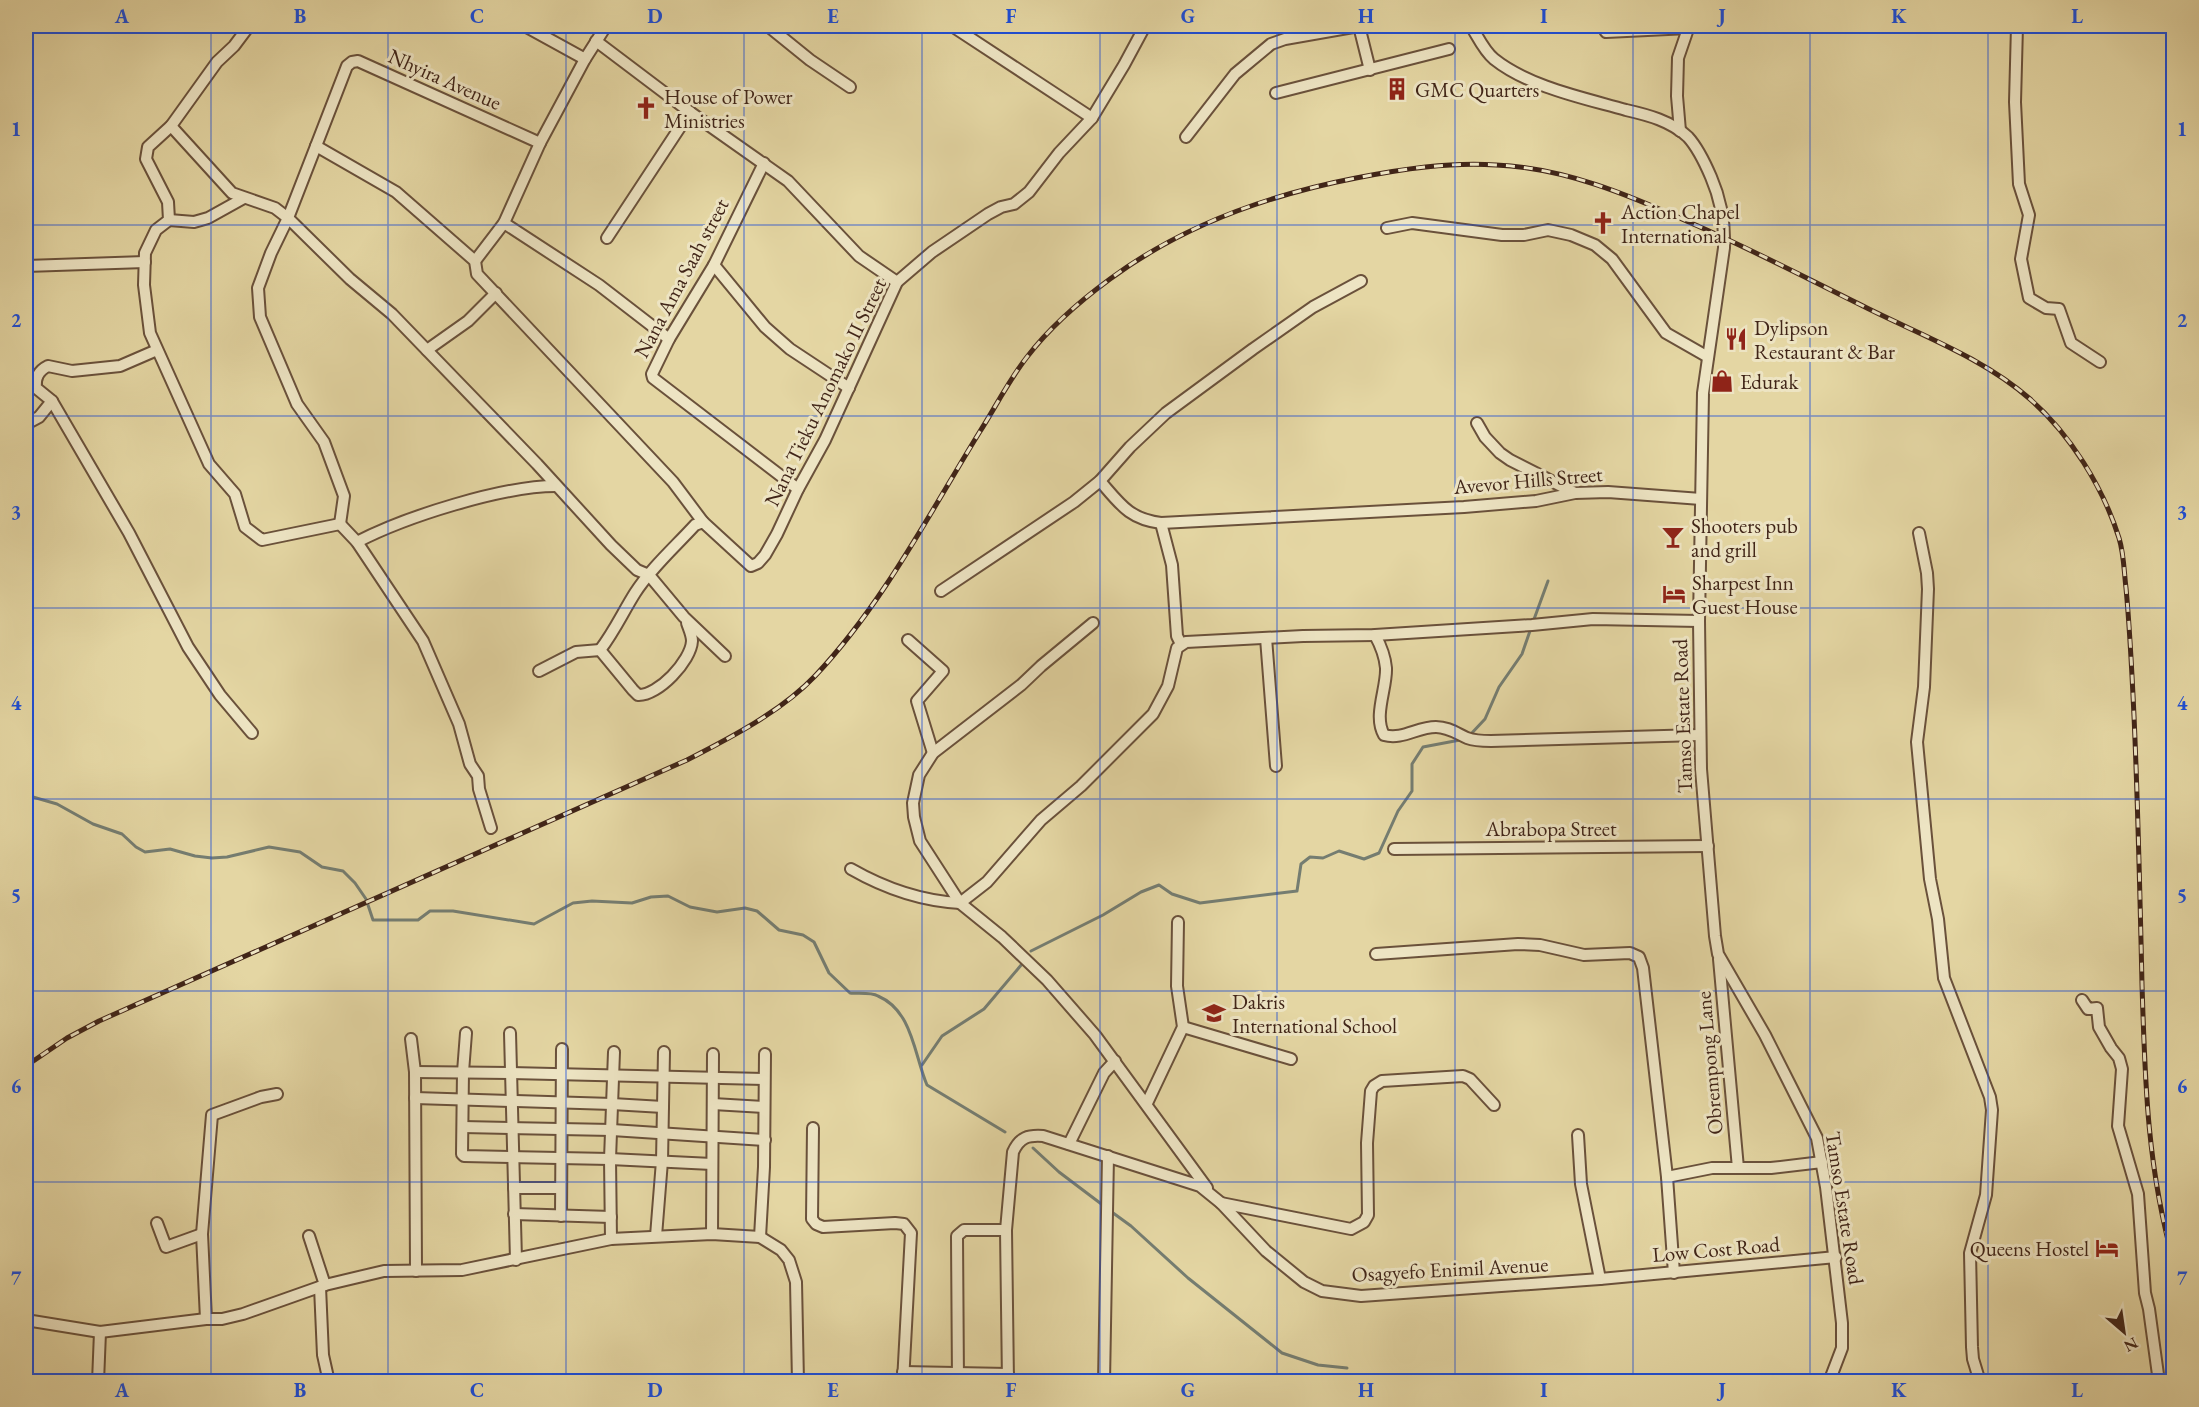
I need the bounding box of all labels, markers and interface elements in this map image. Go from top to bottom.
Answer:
text: A [114,3,130,29]
text: B [294,3,306,29]
text: C [470,3,484,29]
text: D [647,3,663,29]
text: E [827,3,839,29]
text: F [1006,3,1017,29]
text: G [1181,3,1195,29]
text: H [1358,3,1374,29]
text: I [1540,3,1548,29]
text: J [1716,3,1726,29]
text: K [1891,3,1907,29]
text: L [2071,3,2083,29]
street label: Nhyira Avenue [384,42,506,116]
building icon: GMC Quarters [1384,76,1410,102]
place label: GMC Quarters [1415,76,1540,104]
place label: House of Power Ministries [664,83,793,134]
church icon: House of Power Ministries [633,95,659,121]
text: 1 [11,116,21,142]
text: 1 [2177,116,2187,142]
street label: Nana Ama Saah street [628,193,735,362]
place label: Action Chapel International [1620,198,1740,249]
church icon: Action Chapel International [1590,210,1616,236]
street label: Nana Tieku Anomako II Street [758,273,892,511]
text: 2 [11,307,22,333]
text: 2 [2177,307,2188,333]
place label: Dylipson Restaurant & Bar [1754,314,1895,365]
restaurant icon: Dylipson Restaurant & Bar [1723,326,1749,352]
shop icon: Edurak [1709,368,1735,394]
place label: Edurak [1740,368,1799,395]
street label: Avevor Hills Street [1451,460,1604,500]
text: 3 [11,499,21,525]
text: 3 [2177,499,2187,525]
place label: Shooters pub and grill [1691,512,1798,563]
bar icon: Shooters pub and grill [1660,524,1686,550]
place label: Sharpest Inn Guest House [1692,569,1798,620]
hotel icon: Sharpest Inn Guest House [1661,581,1687,607]
street label: Tamso Estate Road [1666,638,1698,794]
text: 4 [11,690,22,716]
text: 4 [2177,690,2188,716]
street label: Abrabopa Street [1484,815,1617,842]
text: 5 [11,882,21,908]
text: 5 [2177,882,2187,908]
place label: Dakris International School [1232,988,1397,1039]
street label: Obrempong Lane [1689,990,1729,1136]
school or university icon: Dakris International School [1201,1000,1227,1026]
text: 6 [11,1073,22,1099]
text: 6 [2177,1073,2188,1099]
street label: Tamso Estate Road [1820,1130,1870,1287]
street label: Low Cost Road [1651,1230,1781,1268]
place label: Queens Hostel [1970,1235,2089,1263]
hotel icon: Queens Hostel [2094,1235,2120,1261]
street label: Osagyefo Enimil Avenue [1351,1250,1549,1288]
text: 7 [11,1265,22,1291]
text: 7 [2177,1265,2188,1291]
north arrow [2094,1302,2154,1362]
text: N [2120,1332,2142,1357]
text: A [114,1377,130,1403]
text: B [294,1377,306,1403]
text: C [470,1377,484,1403]
text: D [647,1377,663,1403]
text: E [827,1377,839,1403]
text: F [1006,1377,1017,1403]
text: G [1181,1377,1195,1403]
text: H [1358,1377,1374,1403]
text: I [1540,1377,1548,1403]
text: J [1716,1377,1726,1403]
text: K [1891,1377,1907,1403]
text: L [2071,1377,2083,1403]

